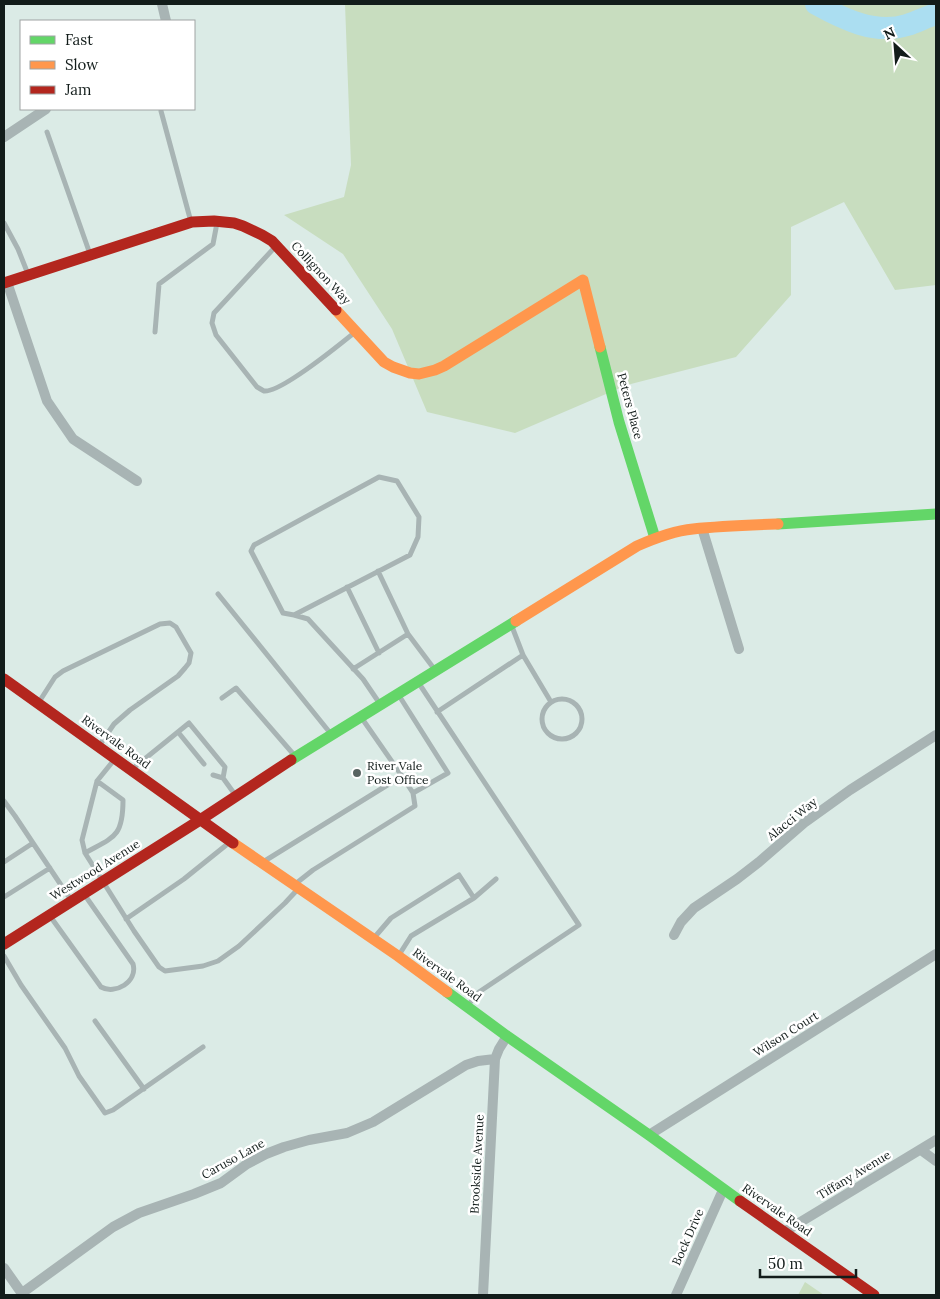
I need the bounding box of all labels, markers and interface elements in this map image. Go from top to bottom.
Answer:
legend [20,20,195,110]
north arrow [870,20,920,70]
text: N [880,23,898,44]
text: Fast [65,30,93,49]
text: Slow [65,55,98,74]
text: Jam [64,80,92,99]
street label: Collignon Way [288,238,355,308]
street label: Peters Place [614,371,647,441]
street label: Rivervale Road [79,712,154,772]
place label: River Vale Post Office [367,758,429,787]
marker: River Vale Post Office [351,767,363,779]
street label: Alacci Way [763,793,820,844]
street label: Westwood Avenue [47,836,143,903]
street label: Rivervale Road [410,945,485,1005]
street label: Wilson Court [750,1007,821,1060]
street label: Brookside Avenue [466,1113,487,1214]
street label: Caruso Lane [199,1135,267,1182]
street label: Tiffany Avenue [814,1147,894,1202]
street label: Rivervale Road [740,1180,815,1239]
street label: Bock Drive [668,1206,707,1267]
scale bar [760,1246,856,1278]
text: 50 m [768,1254,803,1273]

